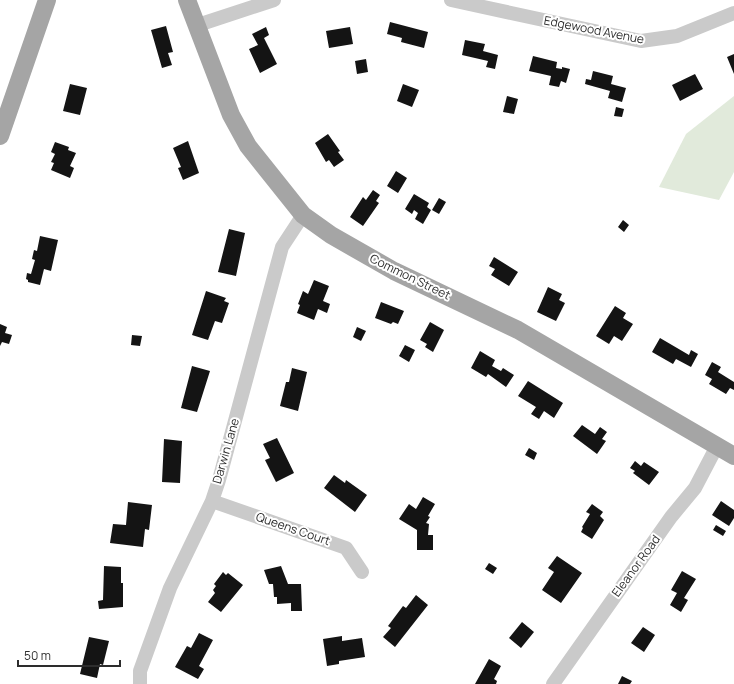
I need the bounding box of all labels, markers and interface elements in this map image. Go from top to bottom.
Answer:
street label: Edgewood Avenue [543,11,646,48]
street label: Common Street [367,250,454,304]
street label: Darwin Lane [208,416,243,486]
street label: Queens Court [254,508,333,549]
street label: Eleanor Road [607,531,664,600]
scale bar [18,642,120,668]
text: 50 m [24,647,51,664]

